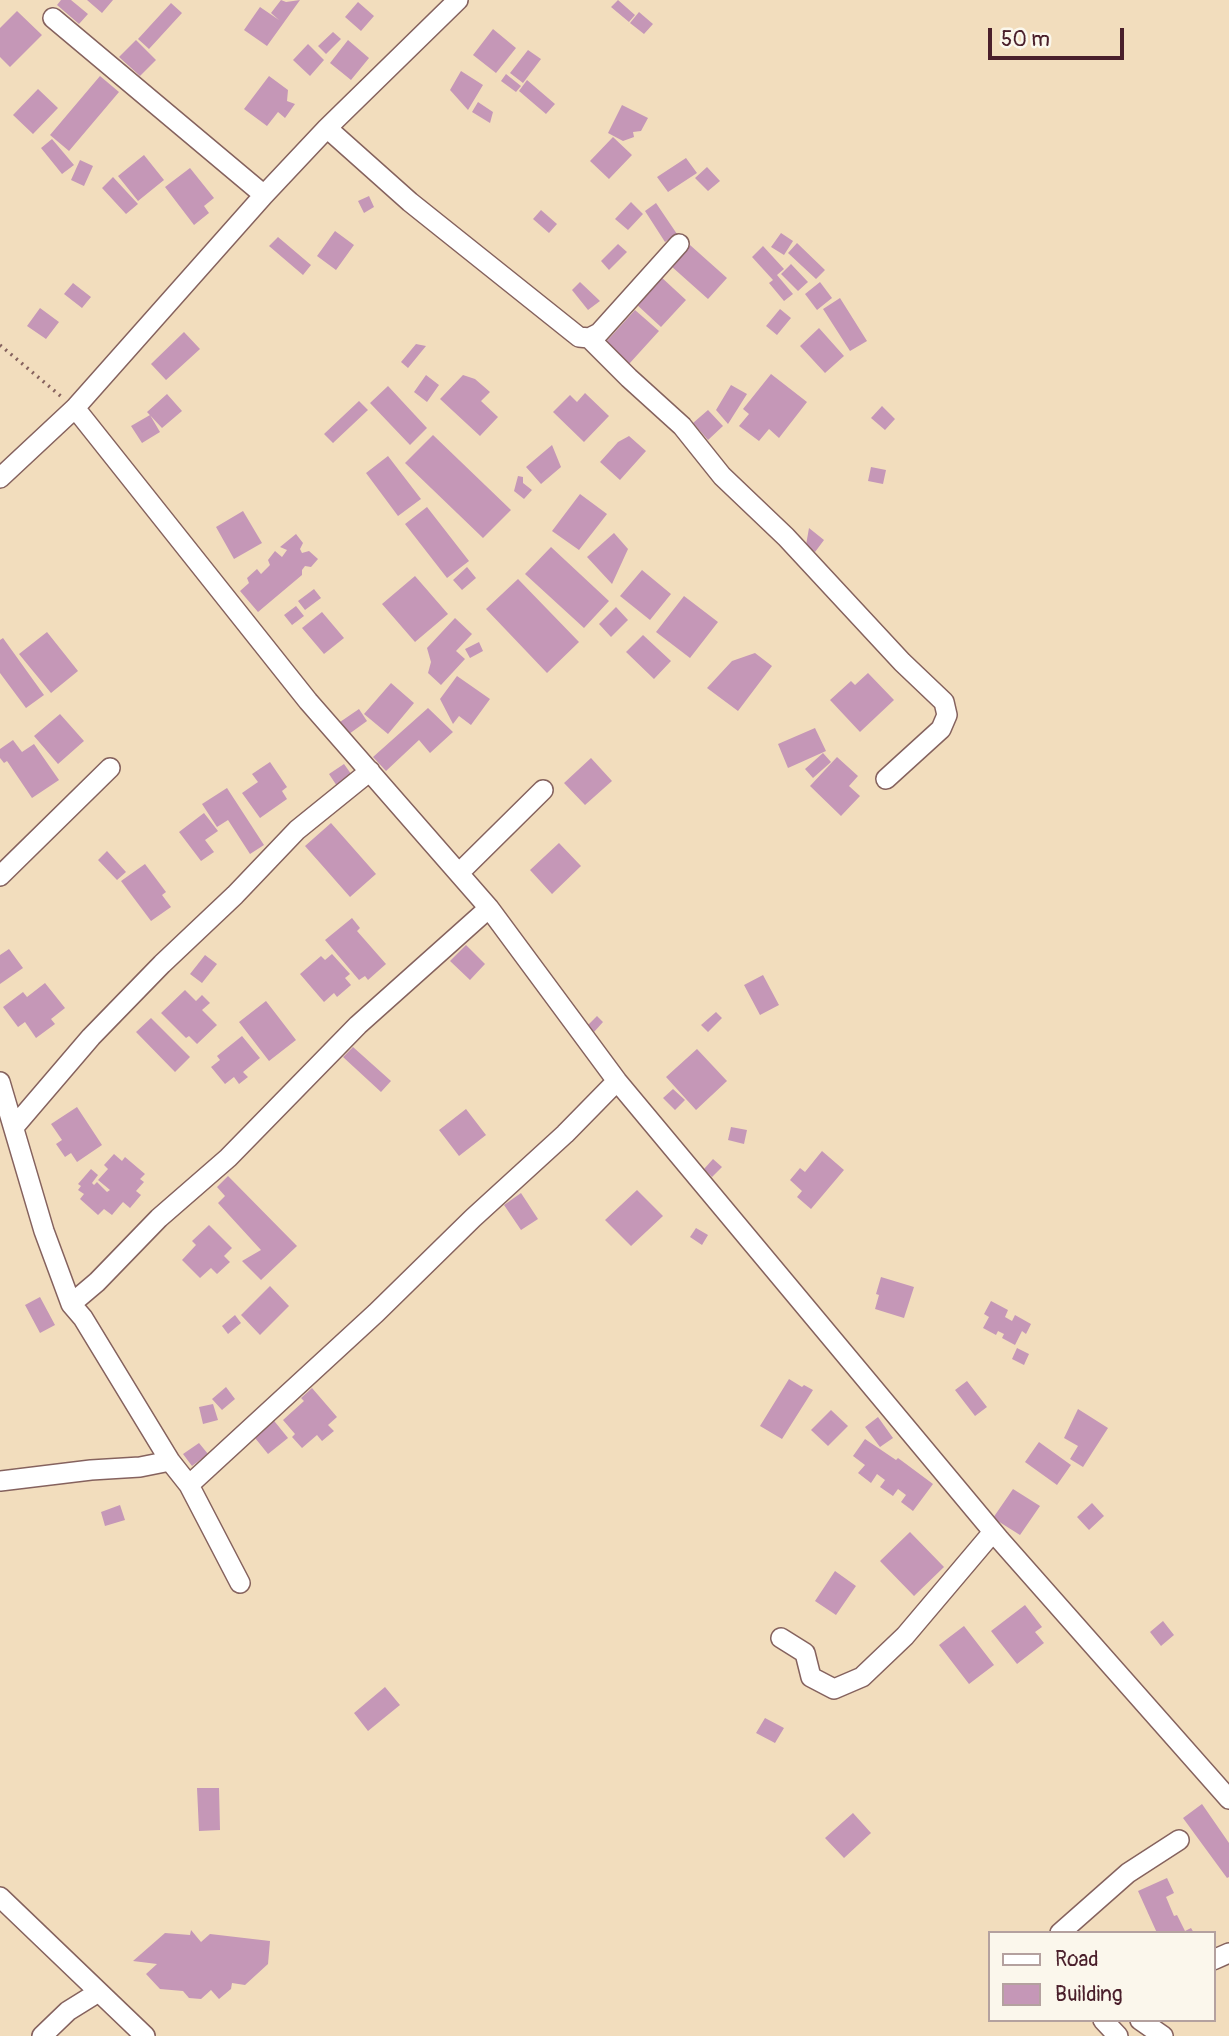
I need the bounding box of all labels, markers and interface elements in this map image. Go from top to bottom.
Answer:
scale bar [991,14,1128,58]
text: 50 m [1001,26,1050,53]
legend [988,1931,1215,2022]
text: Road [1055,1946,1099,1973]
text: Building [1055,1981,1122,2008]

